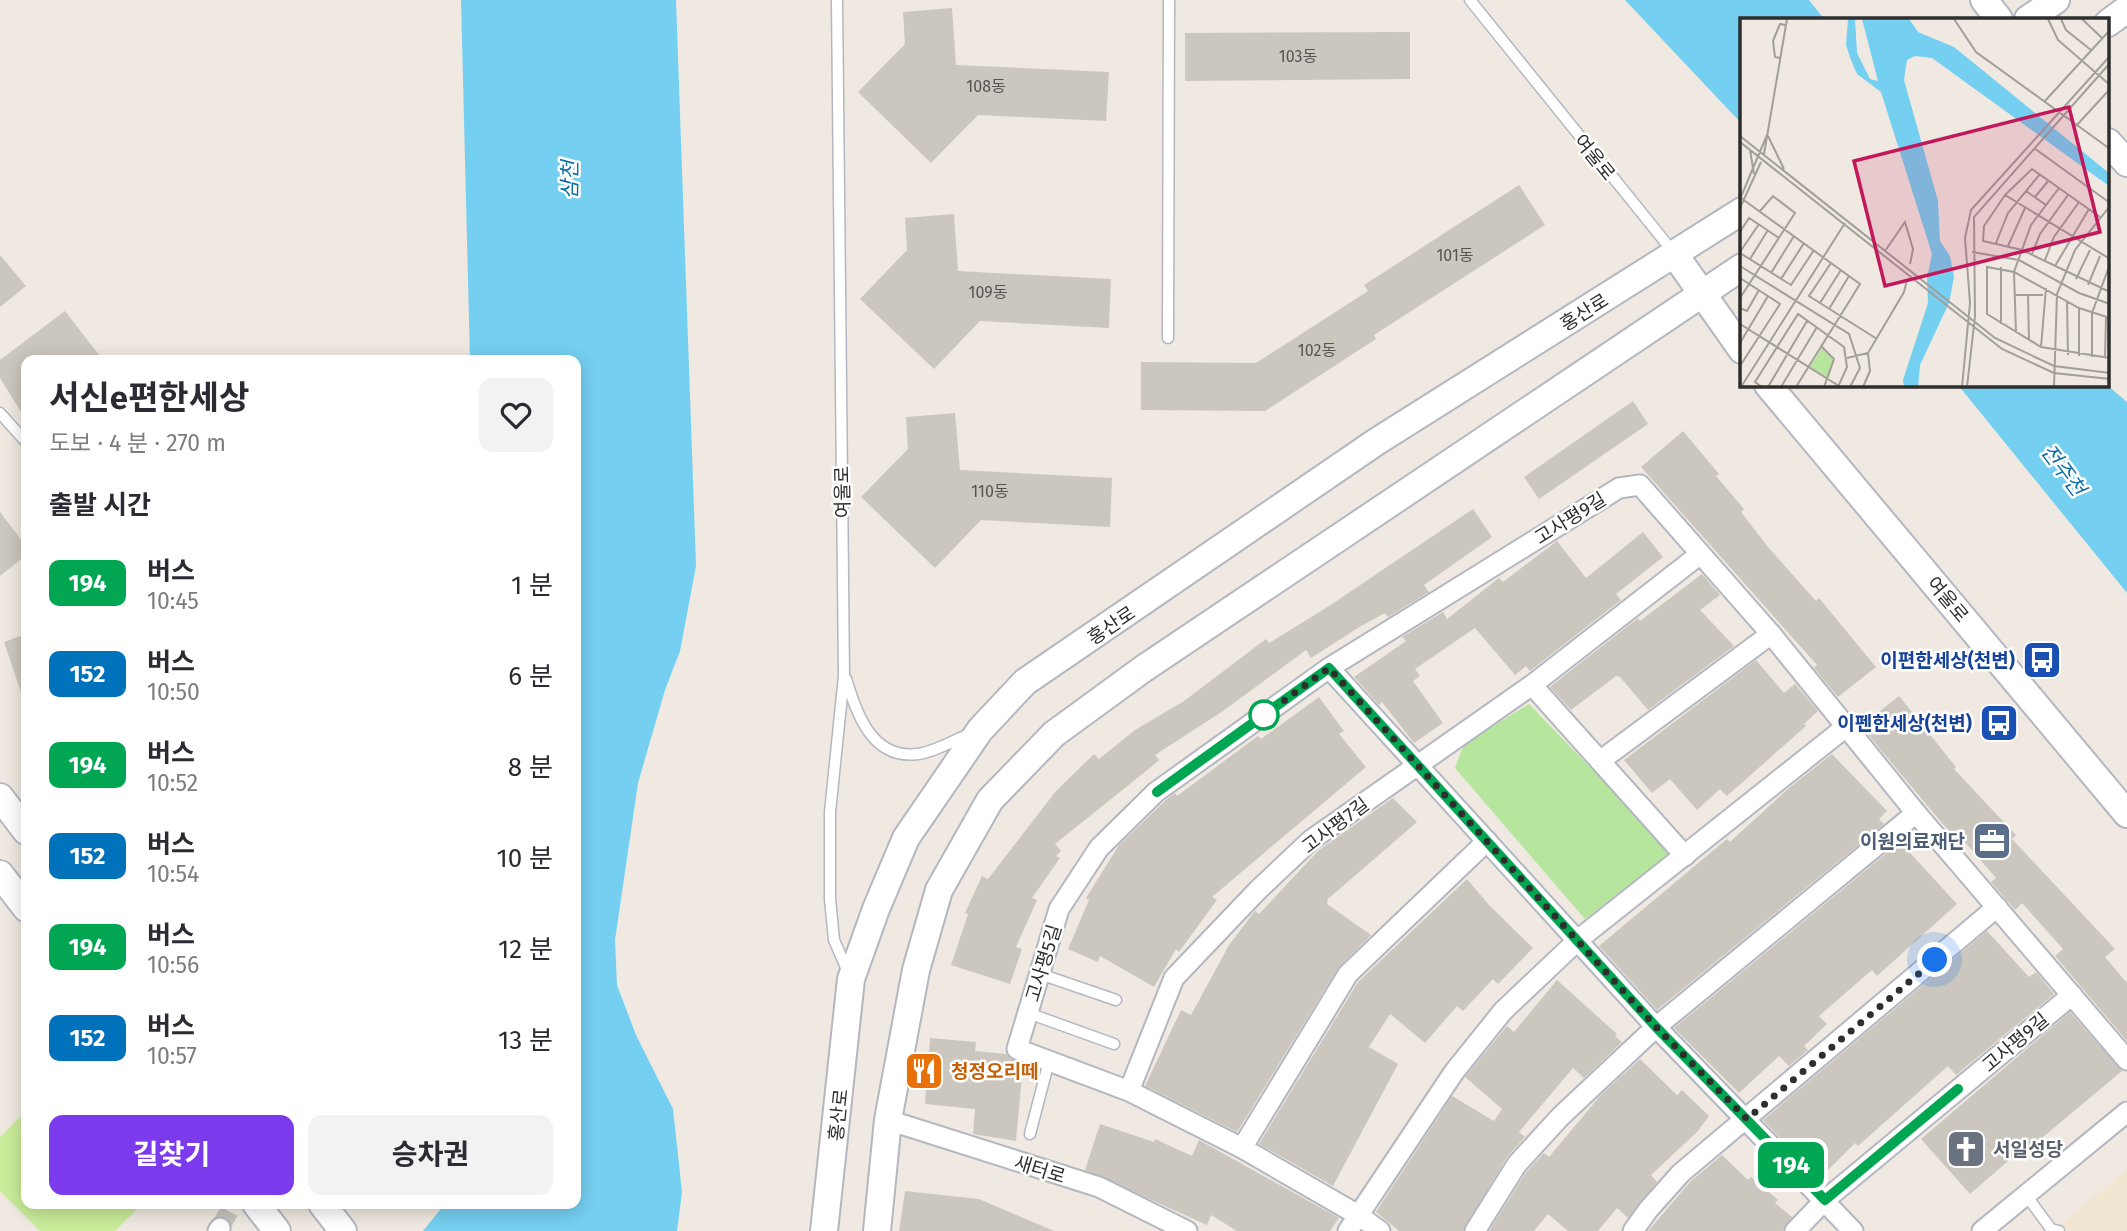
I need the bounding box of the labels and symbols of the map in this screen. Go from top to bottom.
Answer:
inset map [1740,18,2110,387]
house number: 103동 [1279,47,1317,66]
house number: 108동 [966,77,1006,96]
street label: 여울로 [1569,130,1620,185]
water label: 삼천 [557,158,583,200]
house number: 101동 [1436,246,1474,265]
house number: 109동 [969,283,1008,302]
street label: 홍산로 [1556,289,1613,336]
house number: 102동 [1298,341,1336,360]
water label: 전주천 [2035,439,2092,503]
street label: 여울로 [831,466,854,518]
house number: 110동 [971,482,1009,501]
street label: 고사평9길 [1530,487,1610,549]
street label: 여울로 [1922,572,1973,627]
street label: 홍산로 [1083,601,1139,650]
bus stop icon: 이편한세상(천변) [2021,639,2063,681]
place label: 이편한세상(천변) [1880,649,2015,672]
unlabelled marker [1249,700,1279,730]
bus stop icon: 이펜한세상(천변) [1978,702,2020,744]
place label: 이펜한세상(천변) [1837,712,1972,735]
street label: 고사평7길 [1297,793,1374,858]
office icon: 이원의료재단 [1971,820,2013,862]
place label: 이원의료재단 [1860,830,1966,853]
street label: 고사평5길 [1021,922,1066,1004]
your location [1917,942,1952,977]
street label: 고사평9길 [1977,1008,2053,1077]
restaurant icon: 청정오리떼 [903,1050,945,1092]
place label: 청정오리떼 [951,1060,1038,1083]
street label: 홍산로 [824,1088,853,1142]
church icon: 서일성당 [1945,1128,1987,1170]
place label: 서일성당 [1993,1138,2063,1161]
line badge: 194 [1751,1142,1831,1188]
street label: 새터로 [1011,1151,1068,1188]

